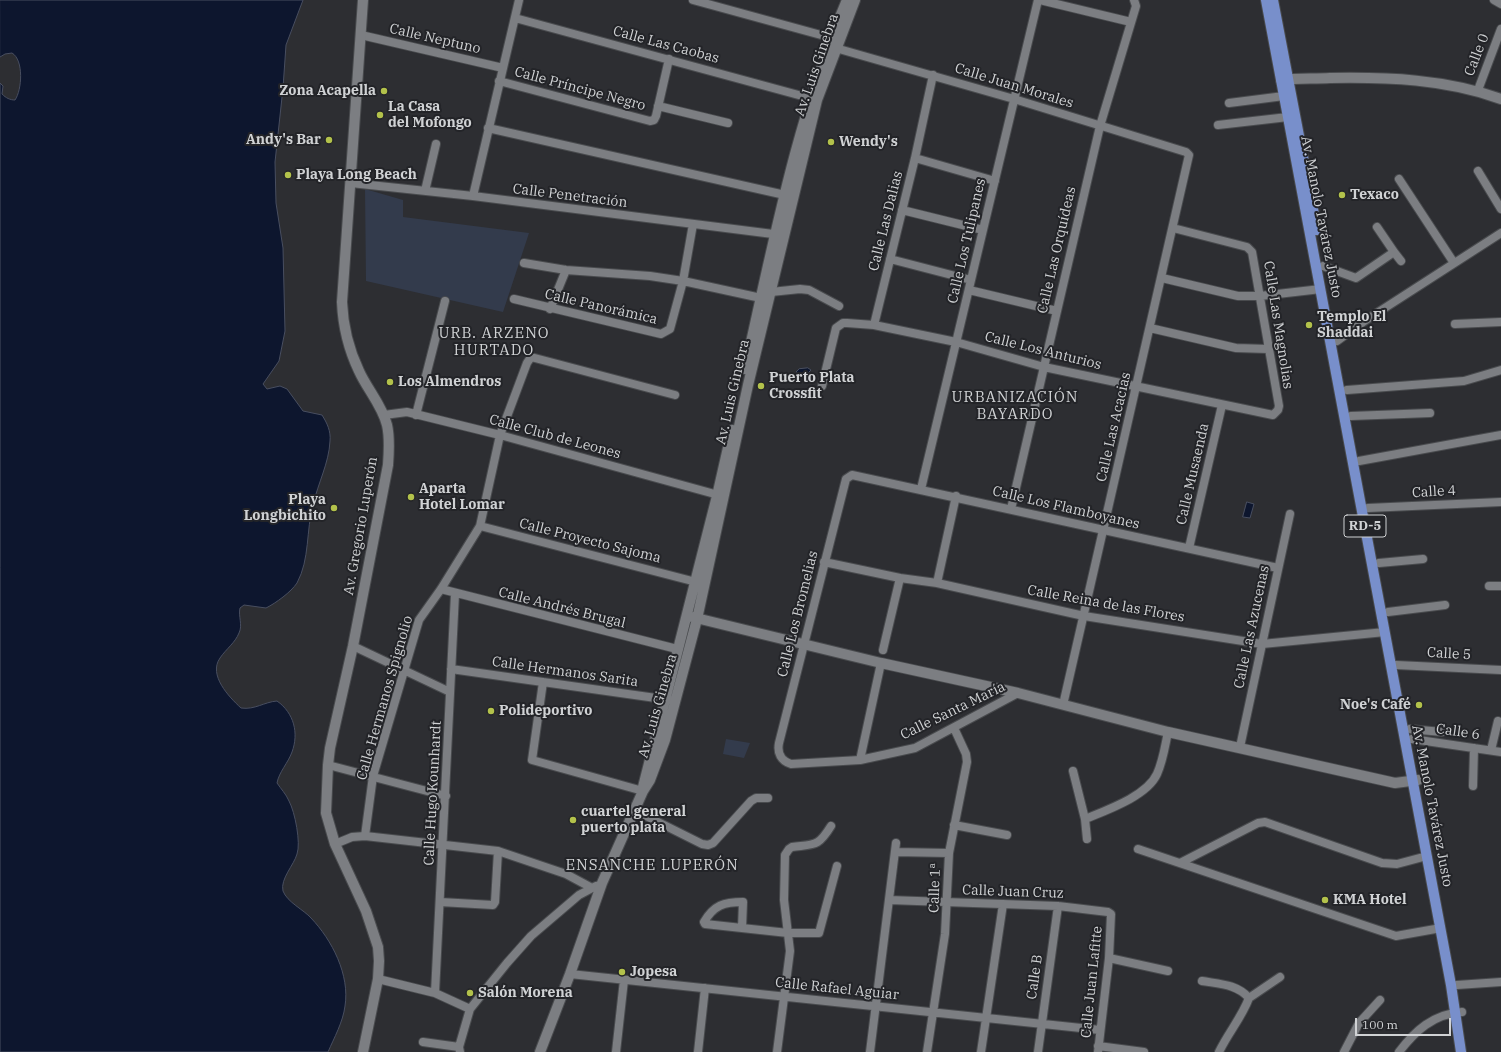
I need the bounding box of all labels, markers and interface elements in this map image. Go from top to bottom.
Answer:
street label: Av. Luis Ginebra [792,11,842,119]
street label: Calle Neptuno [388,20,482,58]
street label: Calle Las Caobas [611,23,721,67]
street label: Calle 0 [1461,31,1493,79]
street label: Calle Juan Morales [953,60,1075,112]
street label: Calle Príncipe Negro [513,63,647,115]
place label: Zona Acapella [279,83,376,99]
marker: Zona Acapella [379,86,389,96]
place label: La Casa del Mofongo [388,99,472,132]
marker: La Casa del Mofongo [375,110,385,120]
place label: Andy's Bar [246,132,321,148]
place label: Wendy's [839,134,898,150]
marker: Andy's Bar [324,135,334,145]
street label: Av. Manolo Tavárez Justo [1297,135,1345,299]
marker: Wendy's [826,137,836,147]
place label: Playa Long Beach [296,167,417,183]
street label: Calle Las Dalias [865,169,907,273]
marker: Playa Long Beach [283,170,293,180]
street label: Calle Los Tulipanes [944,177,990,305]
street label: Calle Penetración [512,181,628,211]
street label: Calle Las Orquídeas [1034,185,1080,315]
place label: Texaco [1350,187,1399,203]
marker: Texaco [1337,190,1347,200]
street label: Calle Las Magnolias [1260,260,1296,390]
street label: Calle Panorámica [543,286,659,328]
place label: Templo El Shaddai [1317,309,1386,342]
marker: Templo El Shaddai [1304,320,1314,330]
district label: URB. ARZENO HURTADO [438,325,550,360]
street label: Calle Los Anturios [983,328,1103,374]
street label: Av. Luis Ginebra [713,338,753,446]
place label: Puerto Plata Crossfit [769,370,855,402]
street label: Calle Las Acacias [1093,370,1135,484]
place label: Los Almendros [398,374,501,390]
marker: Los Almendros [385,377,395,387]
marker: Puerto Plata Crossfit [756,381,766,391]
district label: URBANIZACIÓN BAYARDO [952,389,1078,424]
street label: Calle Club de Leones [487,411,623,463]
street label: Calle Musaenda [1173,422,1213,526]
street label: Av. Gregorio Luperón [341,456,381,596]
place label: Aparta Hotel Lomar [419,481,505,514]
street label: Calle 4 [1412,482,1456,502]
street label: Calle Los Flamboyanes [991,483,1141,533]
place label: Playa Longbichito [244,492,326,524]
marker: Aparta Hotel Lomar [406,492,416,502]
marker: Playa Longbichito [329,503,339,513]
street label: Calle Proyecto Sajoma [517,515,663,567]
road number: RD-5 [1344,515,1386,537]
street label: Calle Los Bromelias [774,549,822,679]
street label: Calle Las Azucenas [1231,564,1273,690]
street label: Calle Reina de las Flores [1026,582,1186,626]
street label: Calle Andrés Brugal [497,584,627,632]
street label: Calle Hermanos Spignolio [353,614,417,782]
street label: Calle 5 [1427,644,1471,664]
street label: Av. Luis Ginebra [635,652,681,760]
street label: Calle Hermanos Sarita [491,653,639,691]
street label: Calle Santa María [898,678,1008,744]
place label: Noe's Café [1340,697,1411,713]
marker: Noe's Café [1414,700,1424,710]
place label: Polideportivo [499,703,592,719]
marker: Polideportivo [486,706,496,716]
street label: Calle Hugo Kounhardt [421,720,445,866]
street label: Calle 6 [1435,721,1481,743]
street label: Av. Manolo Tavárez Justo [1408,724,1456,888]
place label: cuartel general puerto plata [581,804,686,836]
marker: cuartel general puerto plata [568,815,578,825]
district label: ENSANCHE LUPERÓN [565,857,739,875]
street label: Calle 1ª [926,863,944,913]
street label: Calle Juan Cruz [962,882,1064,902]
place label: KMA Hotel [1333,892,1407,908]
marker: KMA Hotel [1320,895,1330,905]
street label: Calle Juan Lafitte [1078,925,1106,1039]
street label: Calle B [1024,953,1046,1001]
place label: Jopesa [630,964,677,980]
marker: Jopesa [617,967,627,977]
street label: Calle Rafael Aguiar [774,974,900,1004]
place label: Salón Morena [478,985,573,1001]
marker: Salón Morena [465,988,475,998]
scale bar [1357,1010,1453,1036]
text: 100 m [1362,1017,1398,1032]

